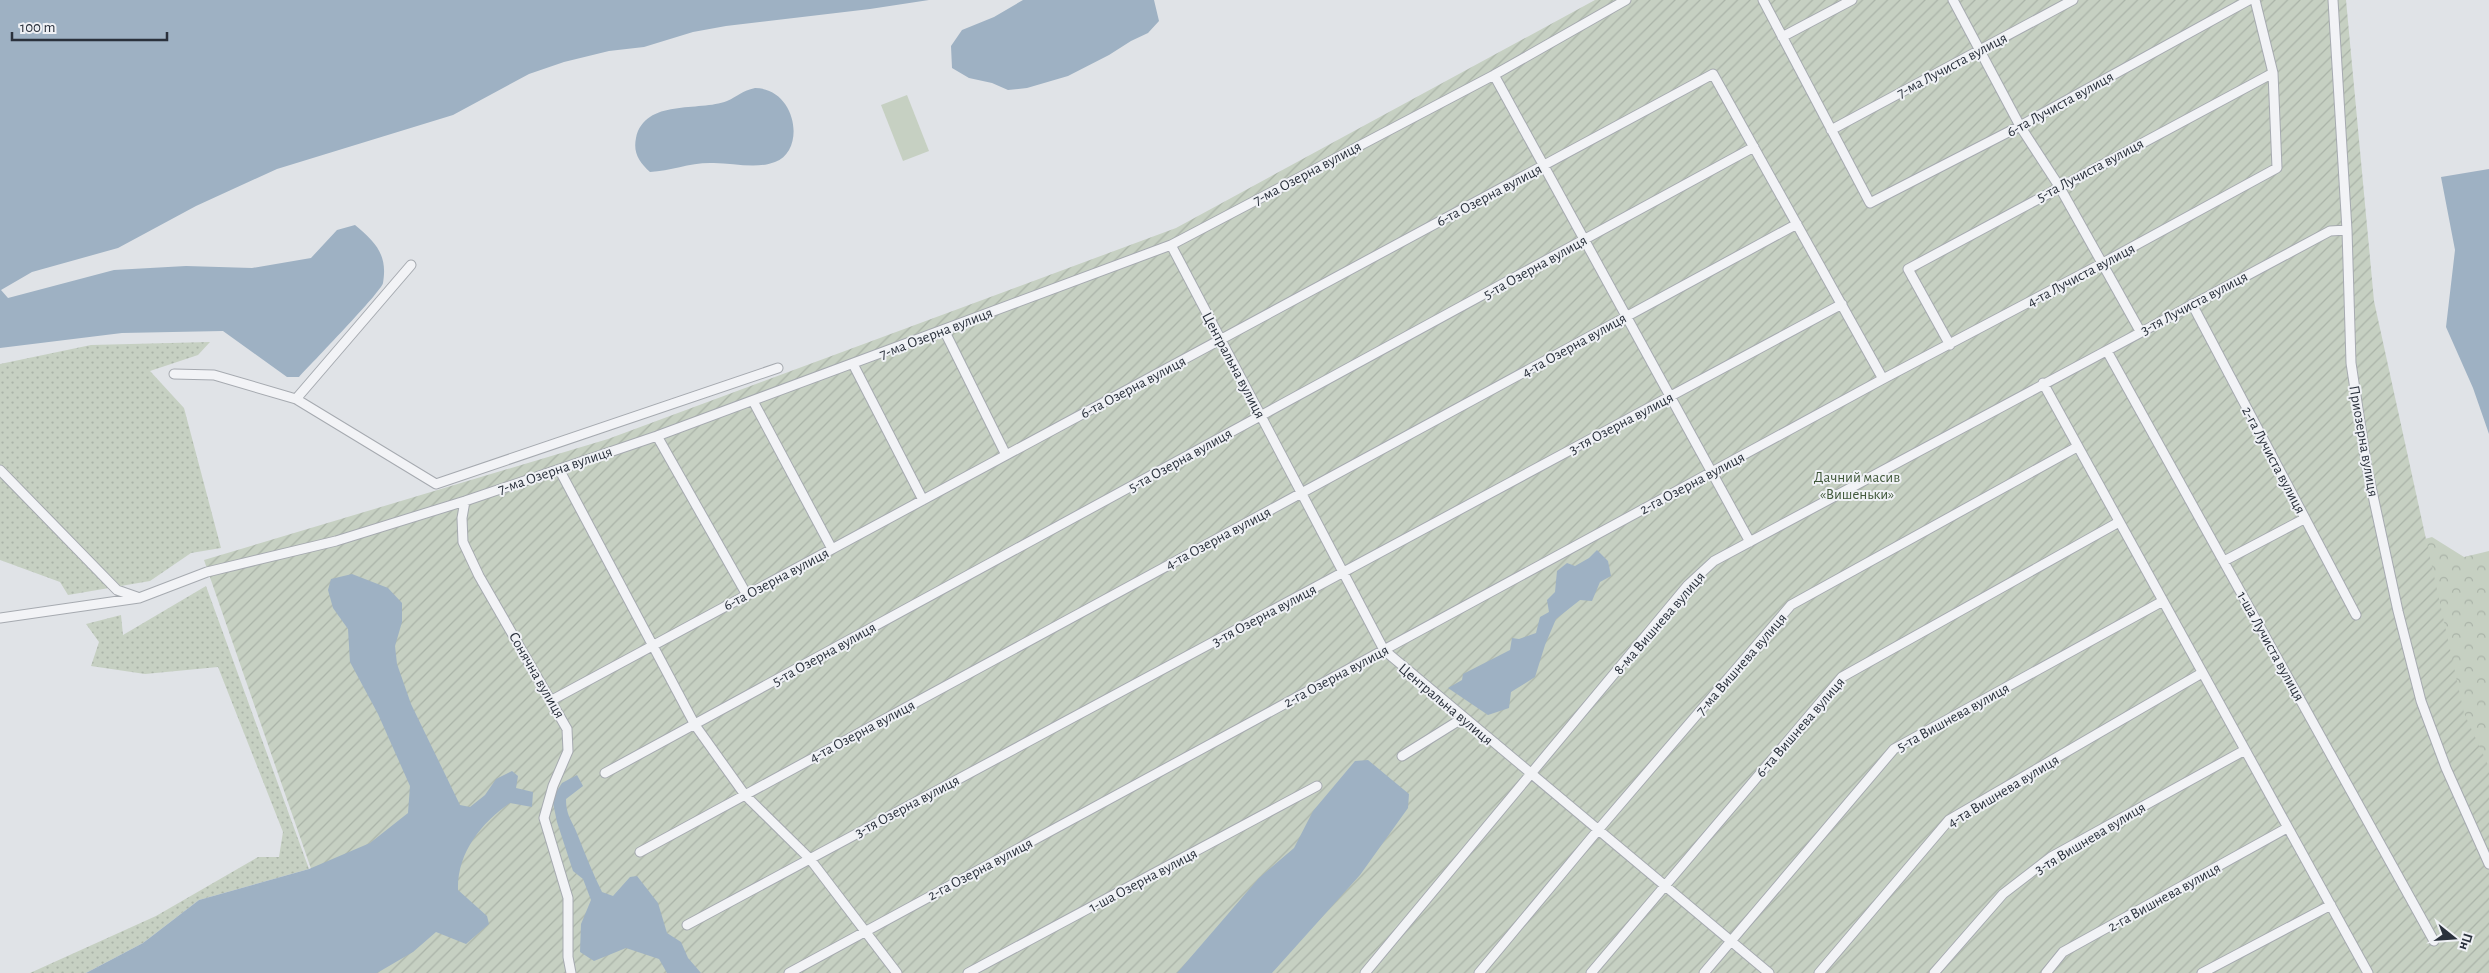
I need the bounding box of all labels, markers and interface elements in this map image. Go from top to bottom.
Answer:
scale bar [12,10,168,42]
text: 100 m [20,20,55,35]
street label: 7-ма Лучиста вулиця [1895,30,2010,101]
street label: 6-та Лучиста вулиця [2004,69,2116,140]
street label: 5-та Лучиста вулиця [2034,136,2146,205]
street label: 7-ма Озерна вулиця [1251,139,1364,208]
street label: 6-та Озерна вулиця [1434,161,1544,229]
street label: 5-та Озерна вулиця [1481,233,1590,302]
street label: 4-та Лучиста вулиця [2025,241,2138,310]
street label: 3-тя Лучиста вулиця [2138,269,2250,338]
street label: 7-ма Озерна вулиця [878,305,995,362]
street label: Центральна вулиця [1199,310,1268,421]
street label: 4-та Озерна вулиця [1519,311,1629,380]
street label: 6-та Озерна вулиця [1078,353,1188,421]
street label: Приозерна вулиця [2346,384,2381,498]
street label: 3-тя Озерна вулиця [1567,390,1676,457]
street label: 2-га Лучиста вулиця [2239,404,2308,516]
street label: 5-та Озерна вулиця [1126,426,1235,495]
street label: 7-ма Озерна вулиця [496,444,614,497]
street label: 2-га Озерна вулиця [1637,450,1747,517]
park label: Дачний масив «Вишеньки» [1814,470,1900,502]
street label: 4-та Озерна вулиця [1163,504,1273,573]
street label: 6-та Озерна вулиця [721,545,831,613]
street label: 8-ма Вишнева вулиця [1611,569,1708,678]
street label: 3-тя Озерна вулиця [1210,582,1319,649]
street label: 1-ша Лучиста вулиця [2234,589,2307,704]
street label: 7-ма Вишнева вулиця [1693,610,1790,718]
street label: 5-та Озерна вулиця [770,620,879,689]
street label: Сонячна вулиця [506,630,567,721]
street label: 2-га Озерна вулиця [1281,643,1391,710]
street label: Центральна вулиця [1396,661,1496,748]
street label: 6-та Вишнева вулиця [1753,675,1848,780]
street label: 5-та Вишнева вулиця [1894,680,2012,755]
street label: 4-та Озерна вулиця [807,697,917,766]
street label: 4-та Вишнева вулиця [1945,752,2062,831]
street label: 3-тя Озерна вулиця [853,773,962,840]
street label: 3-тя Вишнева вулиця [2032,800,2148,877]
street label: 2-га Озерна вулиця [925,836,1035,903]
street label: 1-ша Озерна вулиця [1087,846,1200,915]
street label: 2-га Вишнева вулиця [2105,860,2223,935]
north arrow [2429,913,2479,963]
text: Пн [2456,931,2475,952]

